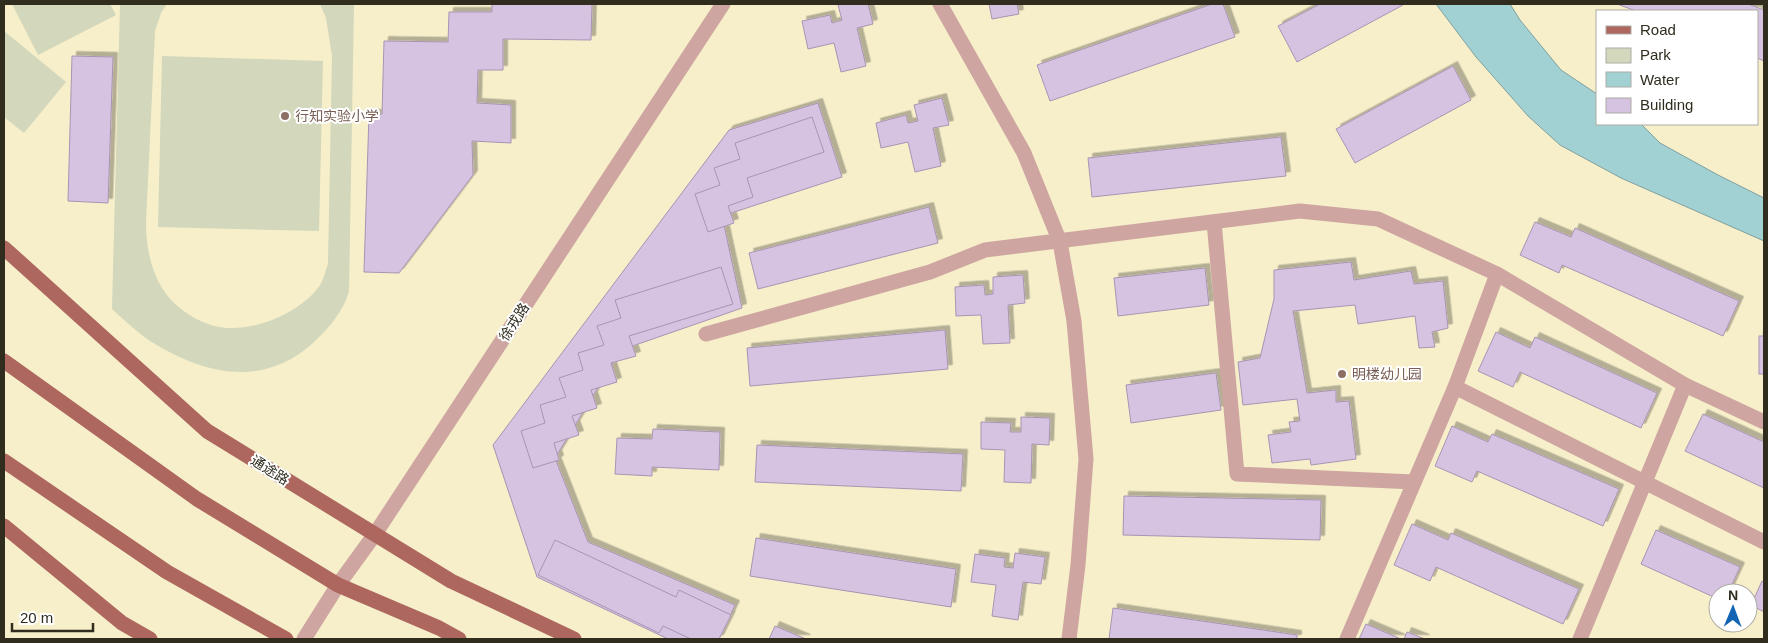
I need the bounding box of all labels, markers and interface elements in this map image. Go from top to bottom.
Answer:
legend [1596,10,1758,125]
text: Road [1640,21,1676,38]
text: Park [1640,46,1671,63]
text: Water [1640,71,1679,88]
text: Building [1640,96,1693,113]
place label: 行知实验小学 [295,108,379,124]
marker: 行知实验小学 [279,110,291,122]
street label: 徐戎路 [496,300,532,344]
place label: 明楼幼儿园 [1352,366,1422,382]
marker: 明楼幼儿园 [1336,368,1348,380]
street label: 通途路 [248,452,292,488]
north arrow [1708,583,1758,633]
text: N [1728,587,1738,603]
scale bar [12,600,94,632]
text: 20 m [20,609,53,626]

